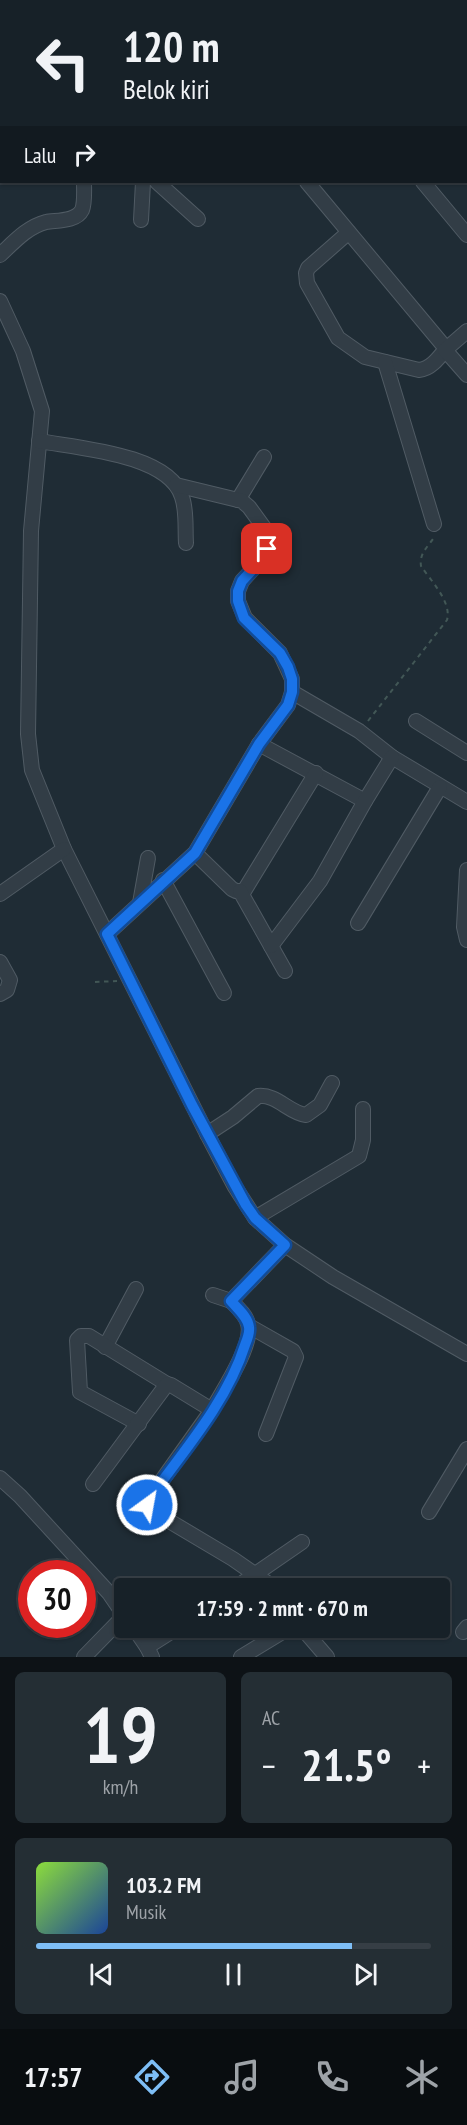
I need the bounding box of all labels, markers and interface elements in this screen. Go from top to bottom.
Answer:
text: 120 m [123,19,220,74]
icon: left [24,24,102,102]
text: Belok kiri [123,72,210,106]
icon: right [68,138,101,171]
text: Lalu [24,141,56,169]
pin [241,523,292,574]
icon: arrive [250,532,283,565]
position arrow [115,1473,179,1537]
speed limit sign: 30 [18,1560,96,1638]
text: 17:59 · 2 mnt · 670 m [196,1594,368,1622]
text: 19 [83,1684,158,1785]
text: AC [262,1705,280,1731]
text: 21.5° [301,1735,392,1793]
text: − [262,1744,276,1787]
text: + [417,1744,431,1787]
text: km/h [103,1774,138,1800]
text: 103.2 FM [126,1871,201,1899]
text: Musik [126,1899,166,1925]
icon: previous [85,1958,118,1991]
icon: pause [217,1958,250,1991]
icon: next [349,1958,382,1991]
icon: directions [131,2056,173,2098]
icon: music [221,2056,263,2098]
icon: phone [311,2056,353,2098]
icon: climate [401,2056,443,2098]
text: 17:57 [24,2060,82,2094]

